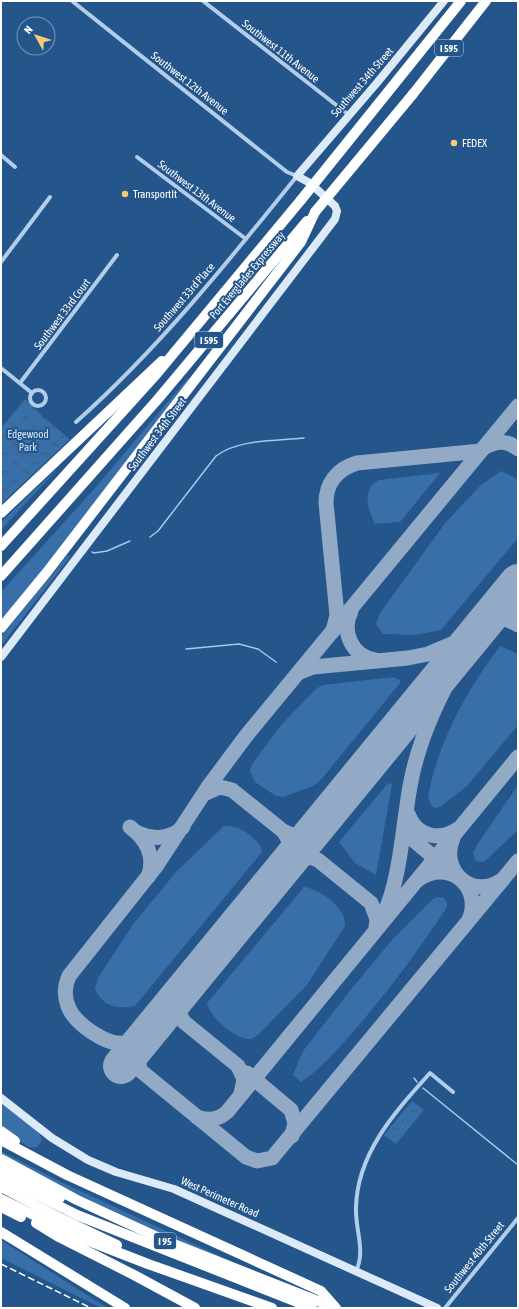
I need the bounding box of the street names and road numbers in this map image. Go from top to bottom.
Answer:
street label: Southwest 11th Avenue [240,17,322,85]
road number: I 595 [435,40,463,56]
street label: Southwest 34th Street [329,45,395,119]
street label: Southwest 12th Avenue [149,49,231,117]
street label: Southwest 13th Avenue [156,158,238,224]
street label: Port Everglades Expressway [207,229,287,321]
street label: Southwest 33rd Place [151,260,217,334]
street label: Southwest 33rd Court [31,276,93,352]
road number: I 595 [195,332,223,348]
street label: Southwest 34th Street [126,395,188,473]
street label: West Perimeter Road [179,1174,261,1220]
street label: Southwest 40th Street [442,1219,506,1295]
road number: I 95 [154,1233,176,1249]

